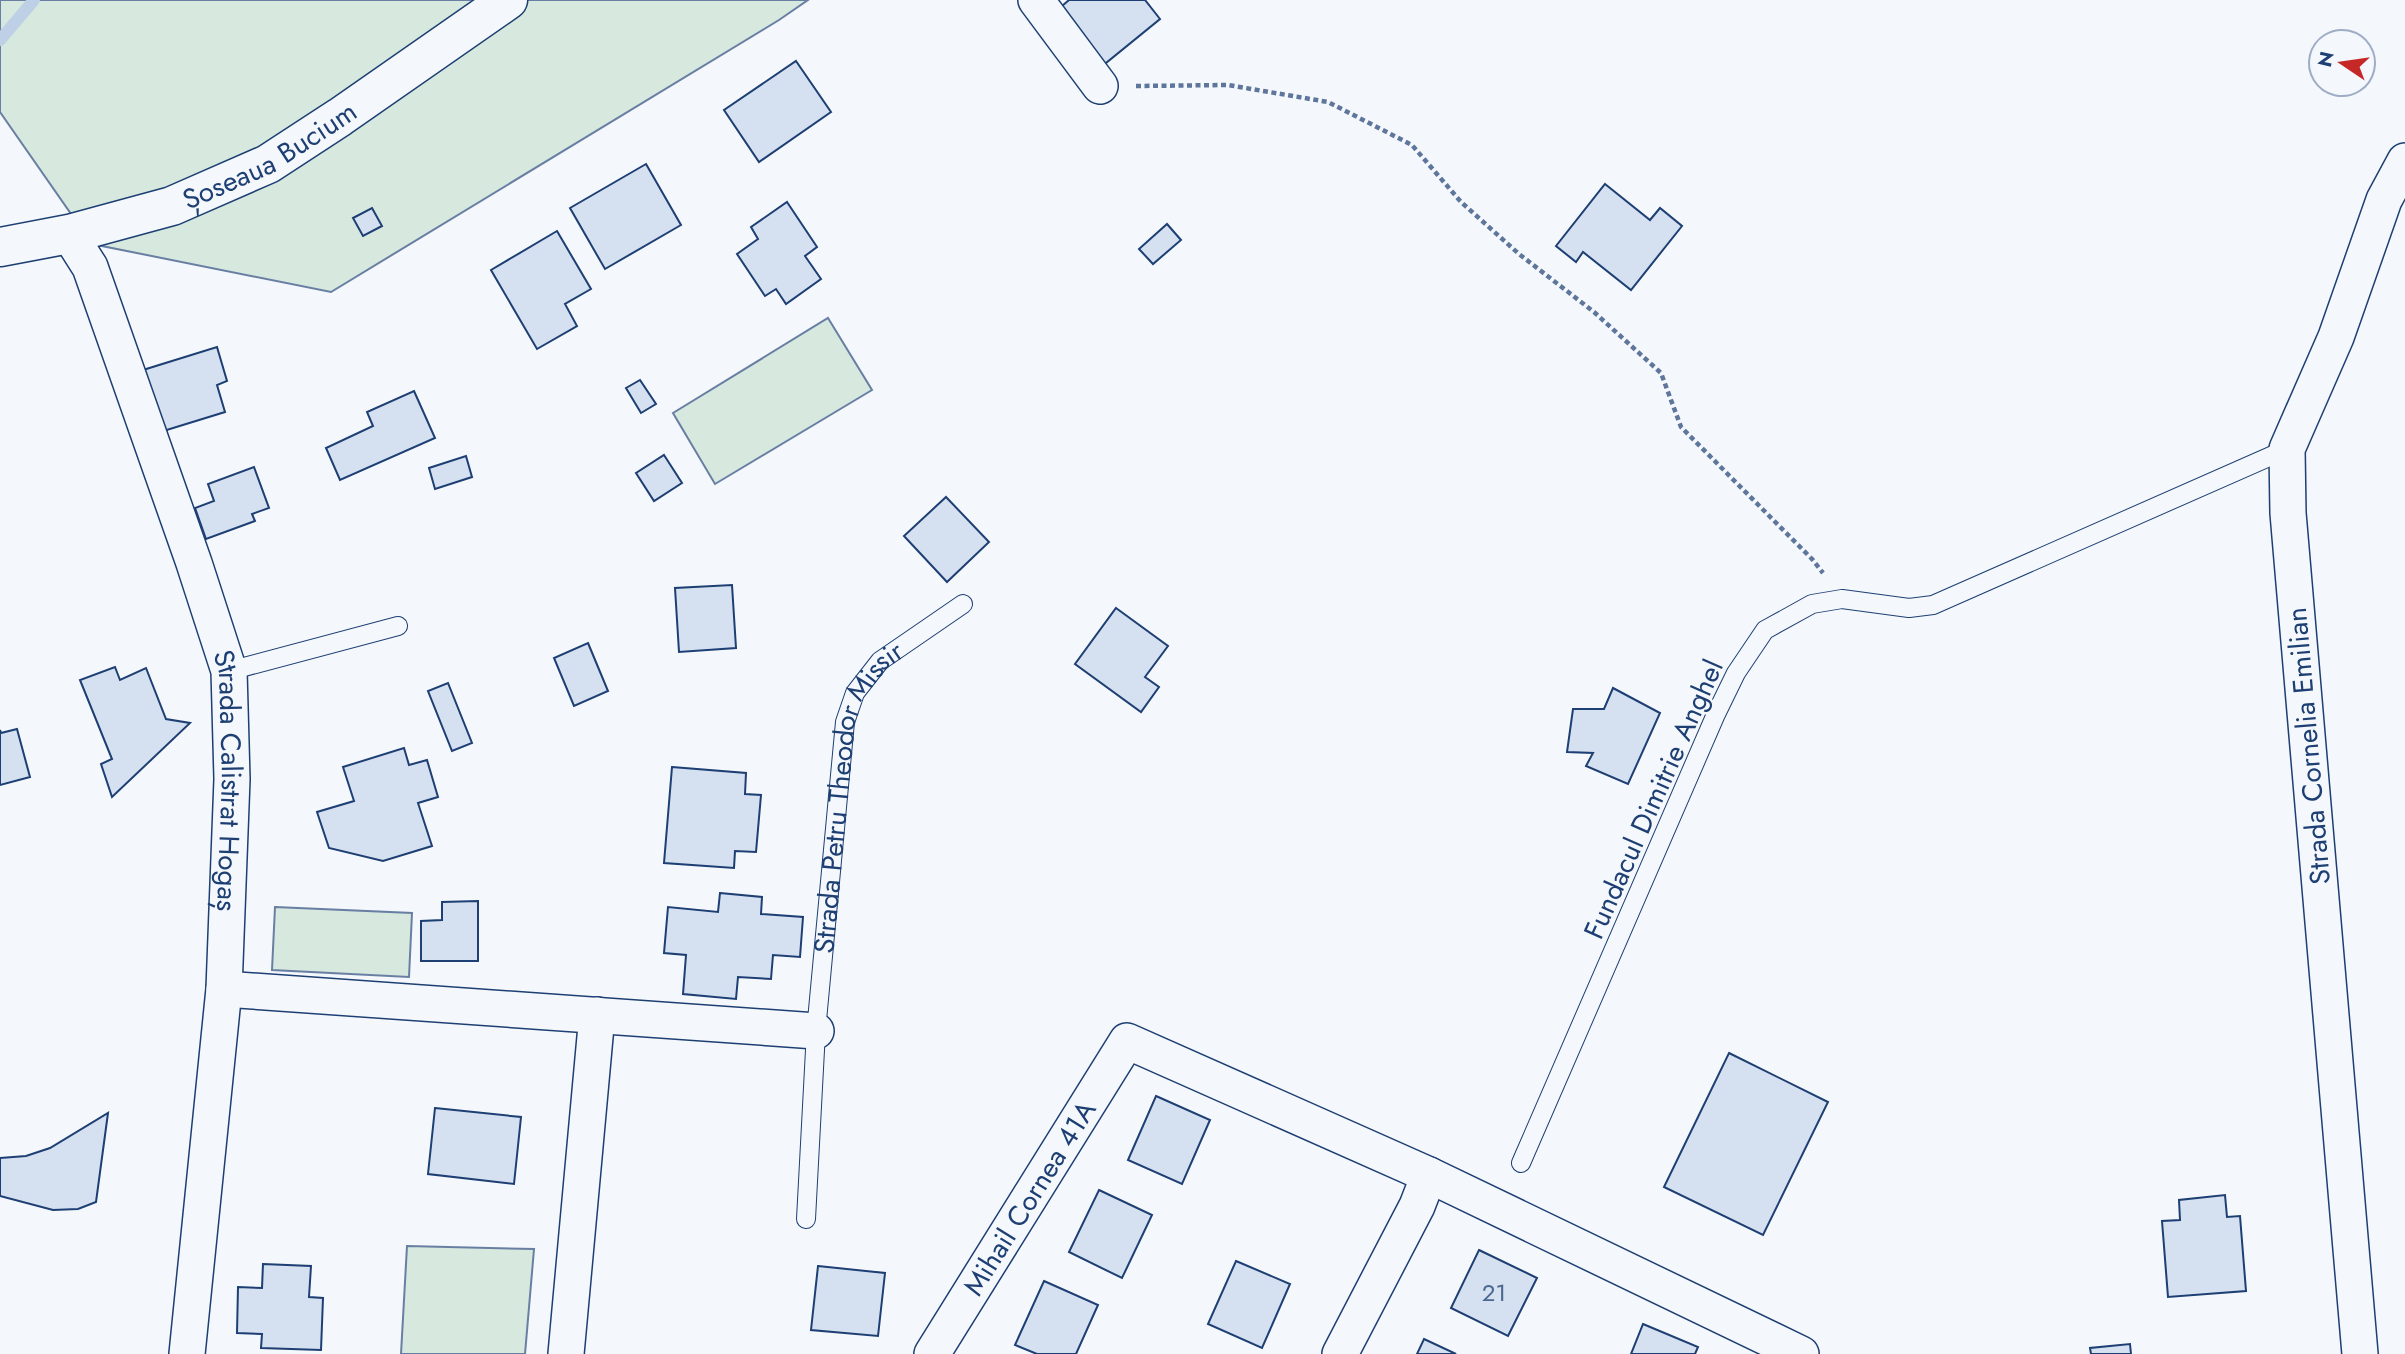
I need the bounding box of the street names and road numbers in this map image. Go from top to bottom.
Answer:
street label: Șoseaua Bucium [176,91,365,220]
street label: Strada Cornelia Emilian [2276,606,2341,886]
street label: Strada Petru Theodor Missir [803,631,912,955]
street label: Strada Calistrat Hogaș [202,645,252,912]
street label: Fundacul Dimitrie Anghel [1573,653,1734,945]
street label: Mihail Cornea 41A [953,1092,1106,1303]

